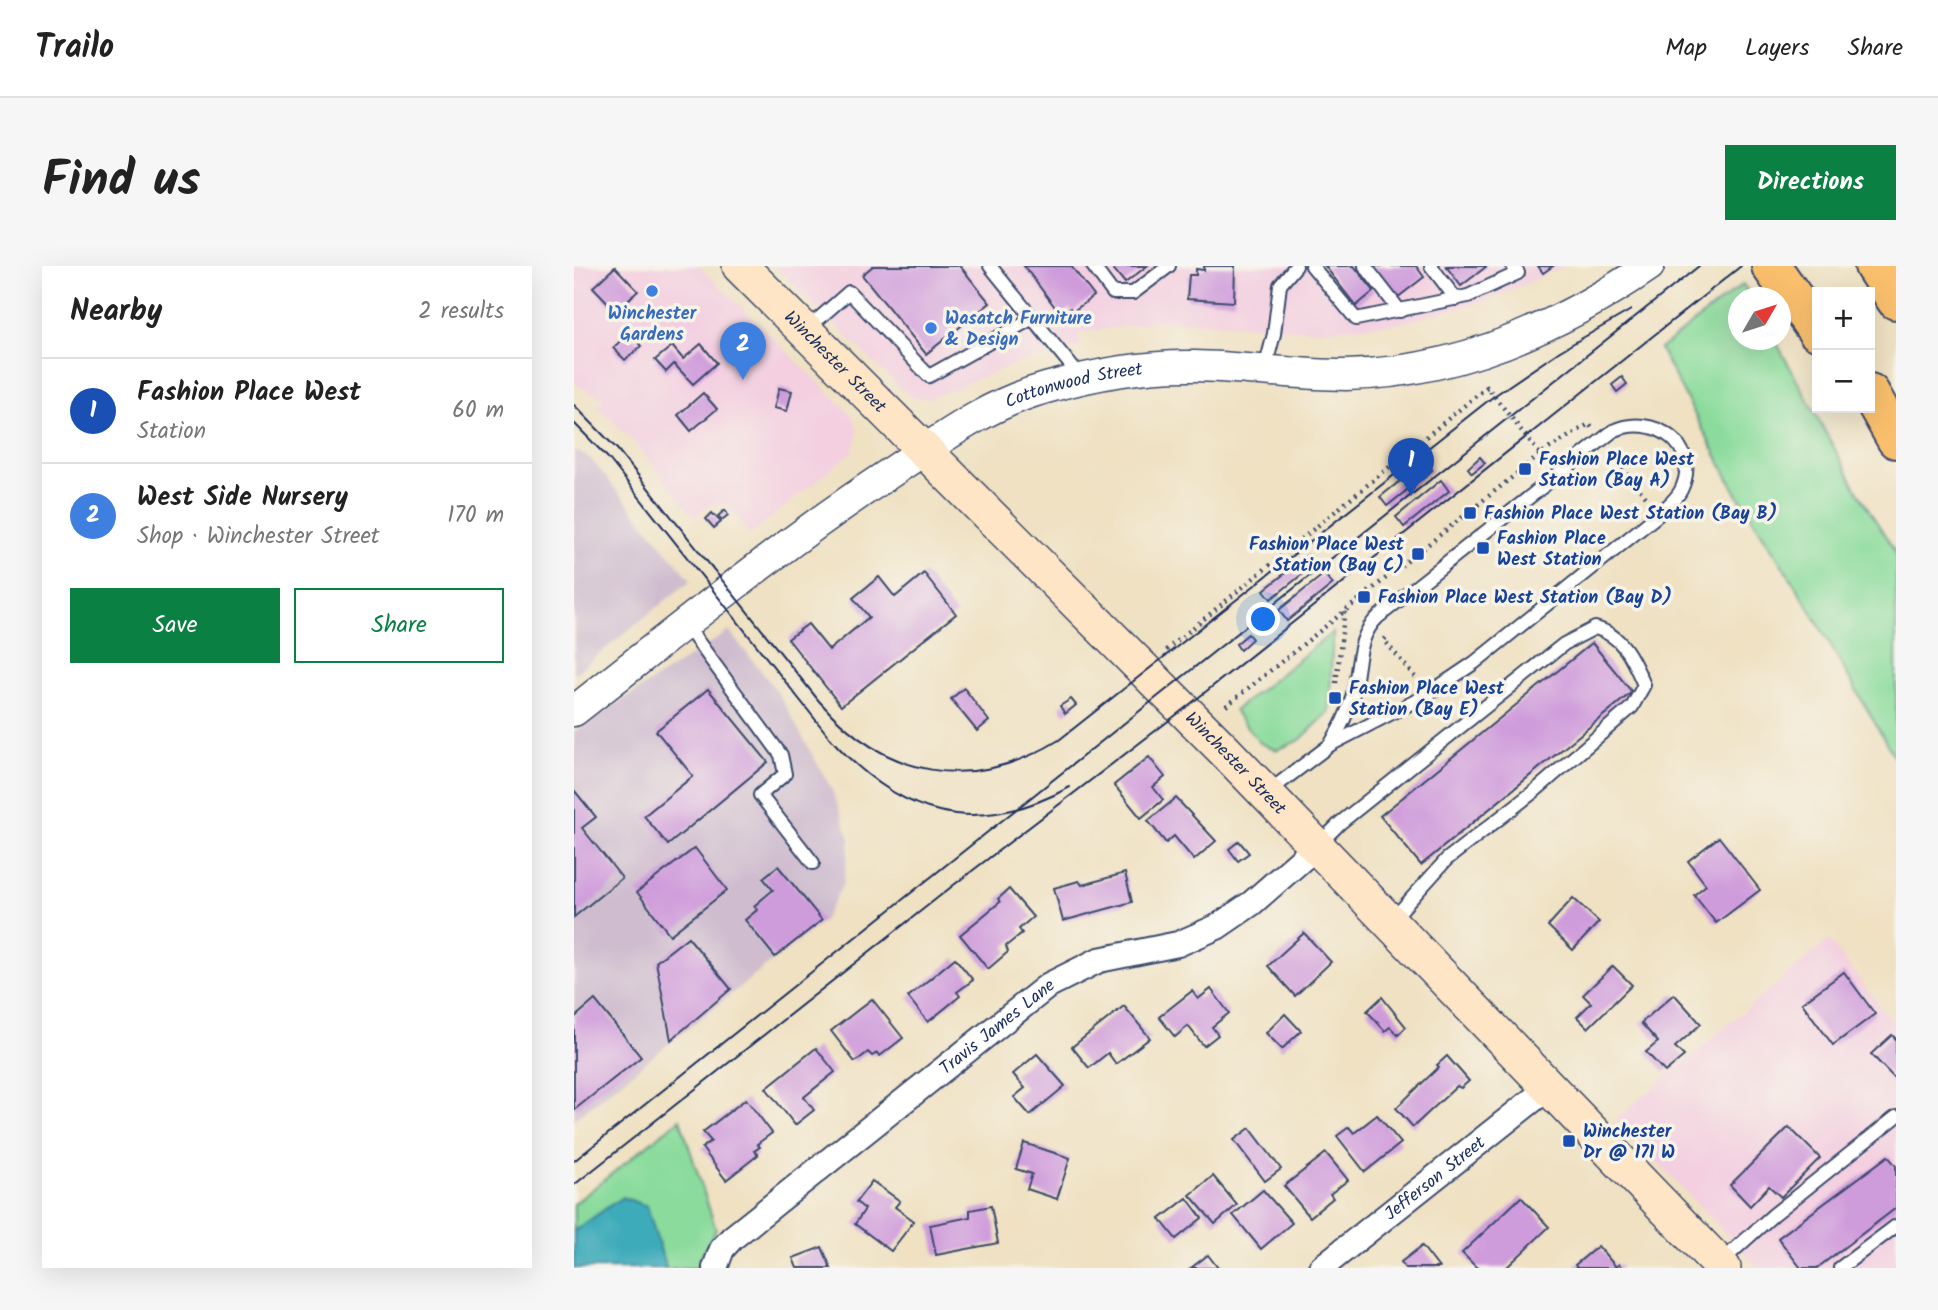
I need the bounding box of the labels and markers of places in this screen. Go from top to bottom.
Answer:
marker: Winchester Gardens [644,283,660,299]
place label: Winchester Gardens [608,300,698,350]
place label: Wasatch Furniture & Design [945,305,1092,355]
marker: Wasatch Furniture & Design [923,320,939,336]
pin: 2 [720,322,766,380]
pin: 1 [1388,438,1434,496]
place label: Fashion Place West Station (Bay A) [1539,446,1695,496]
marker: Fashion Place West Station (Bay A) [1517,461,1533,477]
place label: Fashion Place West Station (Bay B) [1484,500,1777,529]
marker: Fashion Place West Station (Bay B) [1462,505,1478,521]
place label: Fashion Place West Station [1497,525,1606,575]
place label: Fashion Place West Station (Bay C) [1249,531,1405,581]
marker: Fashion Place West Station [1475,540,1491,556]
marker: Fashion Place West Station (Bay C) [1410,546,1426,562]
place label: Fashion Place West Station (Bay D) [1378,584,1672,613]
marker: Fashion Place West Station (Bay D) [1356,589,1372,605]
place label: Fashion Place West Station (Bay E) [1349,675,1505,725]
marker: Fashion Place West Station (Bay E) [1327,690,1343,706]
place label: Winchester Dr @ 171 W [1583,1118,1675,1168]
marker: Winchester Dr @ 171 W [1561,1133,1577,1149]

